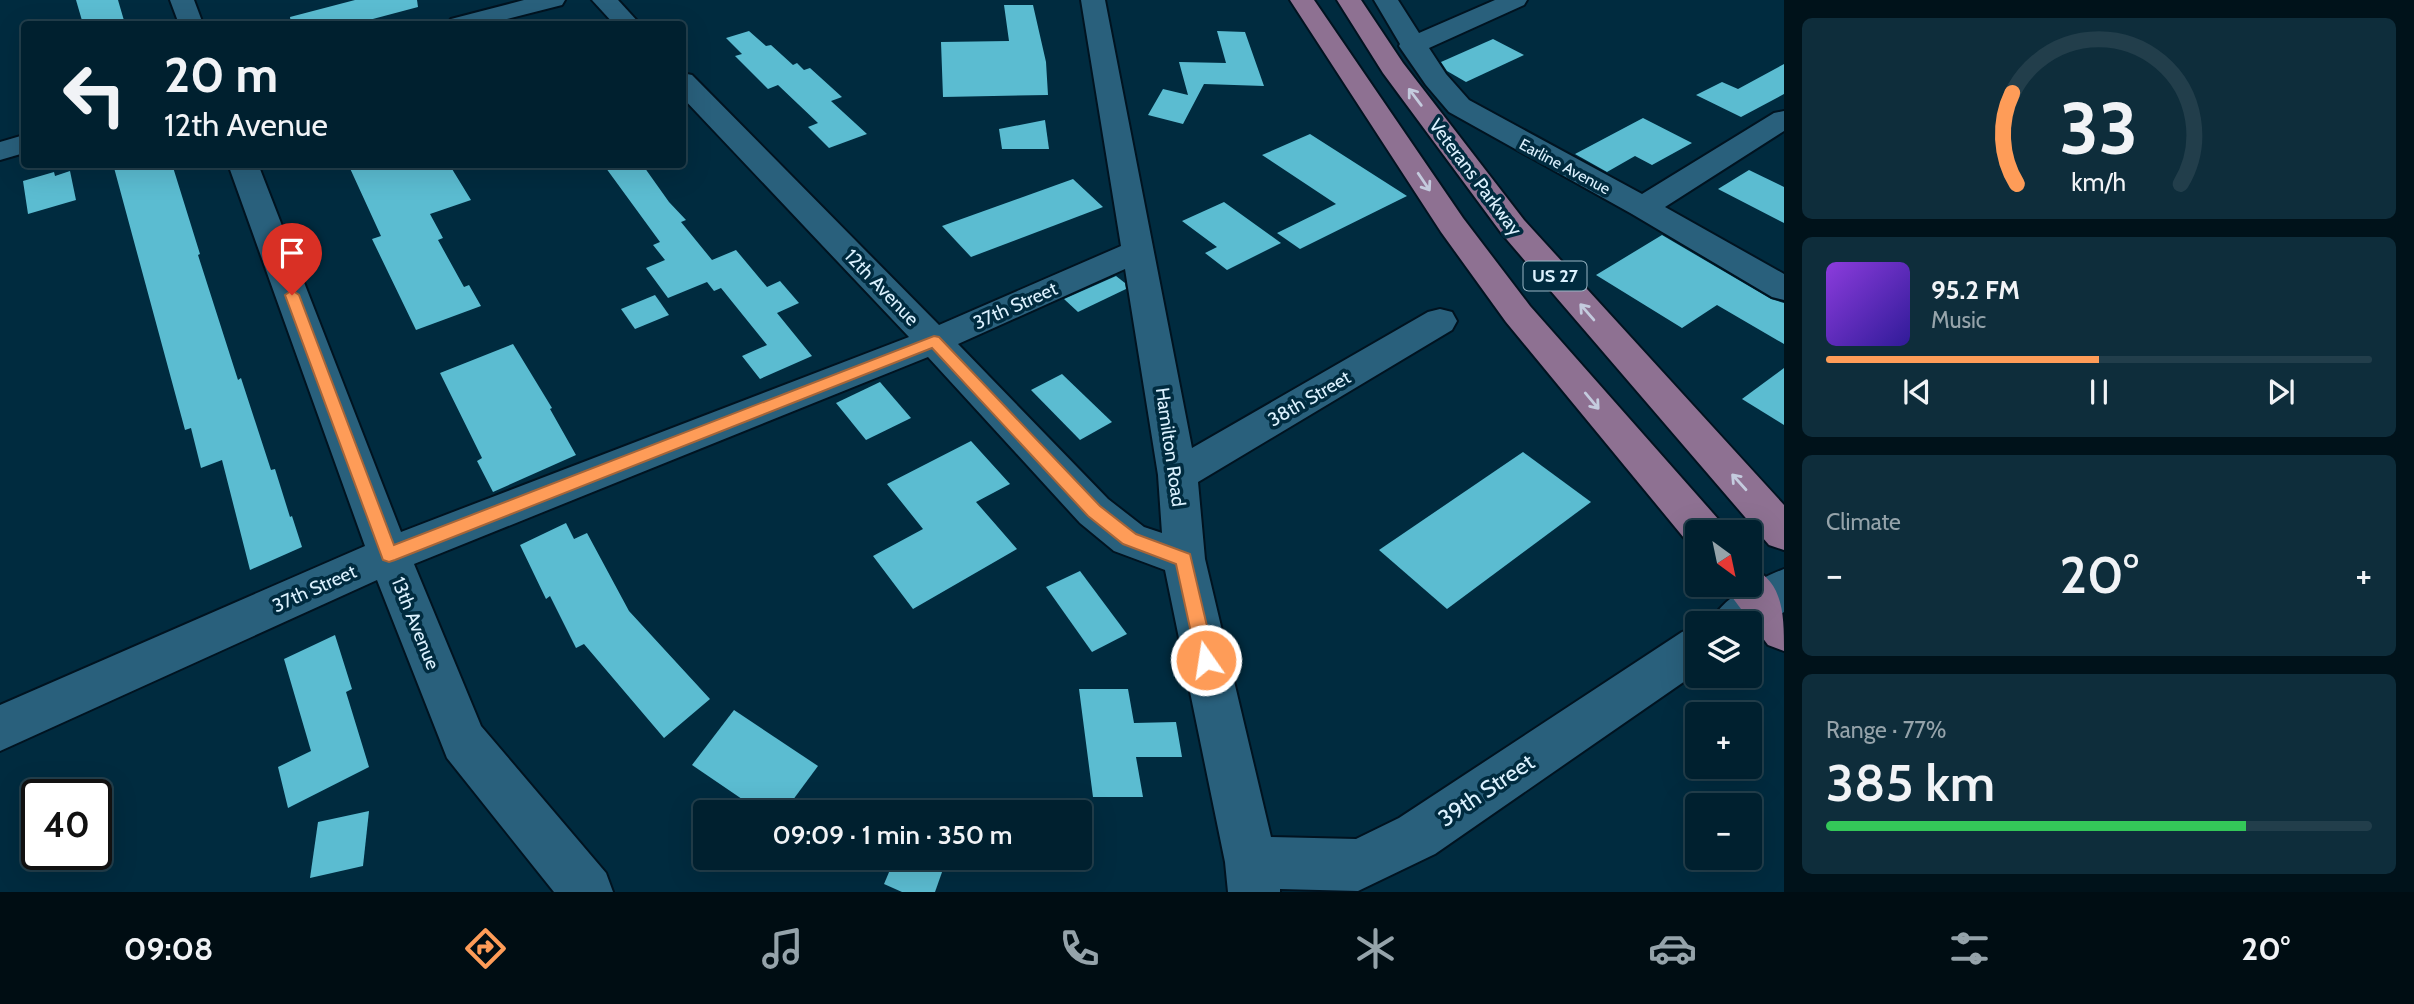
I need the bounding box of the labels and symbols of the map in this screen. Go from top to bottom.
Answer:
one-way arrow [1407,88,1422,107]
street label: Veterans Parkway [1424,114,1527,241]
street label: Earline Avenue [1516,135,1613,198]
one-way arrow [1417,172,1431,191]
pin [262,223,322,295]
street label: 12th Avenue [840,244,924,331]
road number: US 27 [1524,262,1586,290]
street label: 37th Street [970,276,1061,334]
one-way arrow [1579,304,1595,322]
street label: 38th Street [1264,365,1355,431]
street label: Hamilton Road [1151,386,1190,508]
one-way arrow [1584,392,1600,410]
one-way arrow [1731,474,1747,492]
north arrow [1685,520,1762,597]
street label: 37th Street [269,559,360,617]
street label: 13th Avenue [387,574,445,673]
position arrow [1169,623,1243,697]
street label: 39th Street [1433,747,1540,832]
speed limit sign: 40 [21,779,112,870]

